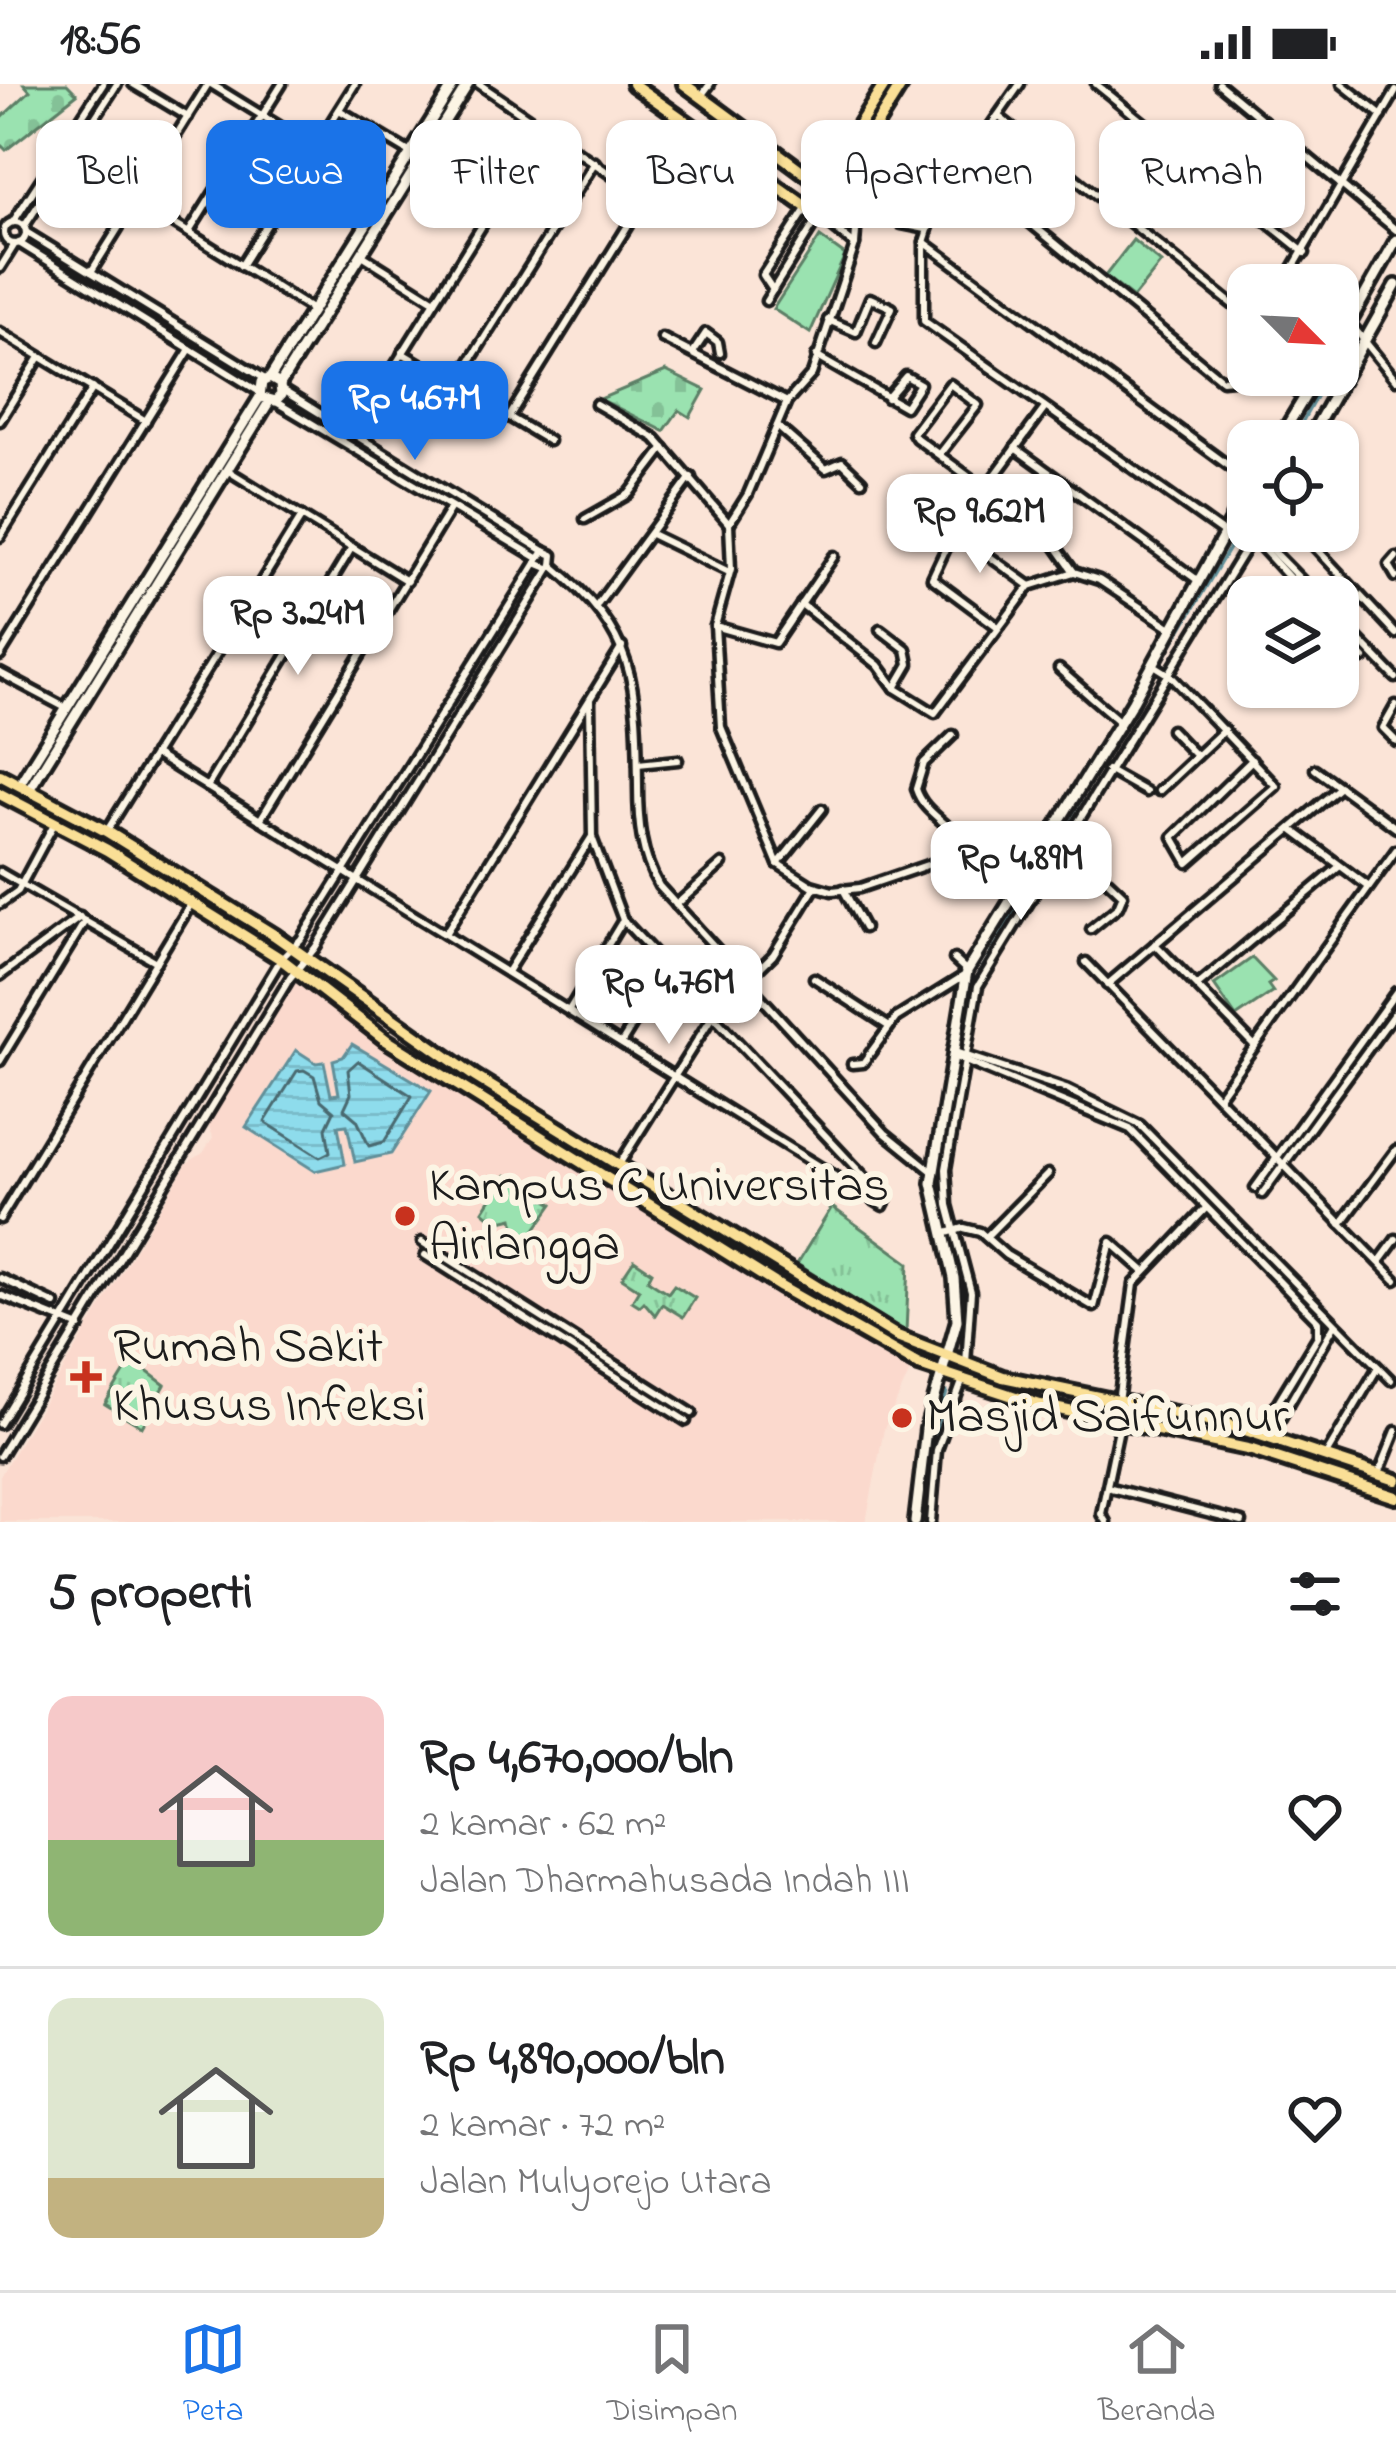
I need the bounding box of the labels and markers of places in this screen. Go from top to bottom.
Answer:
pin: Rp 4.67M [291,361,539,463]
pin: Rp 9.62M [856,474,1104,576]
pin: Rp 3.24M [174,576,422,678]
pin: Rp 4.89M [897,821,1145,923]
pin: Rp 4.76M [545,945,793,1047]
place label: Kampus C Universitas Airlangga [429,1150,889,1284]
marker: Kampus C Universitas Airlangga [392,1203,418,1229]
place label: Rumah Sakit Khusus Infeksi [113,1311,426,1445]
marker: Rumah Sakit Khusus Infeksi [70,1361,102,1393]
place label: Masjid Saifunnur [926,1381,1289,1456]
marker: Masjid Saifunnur [889,1405,915,1431]

